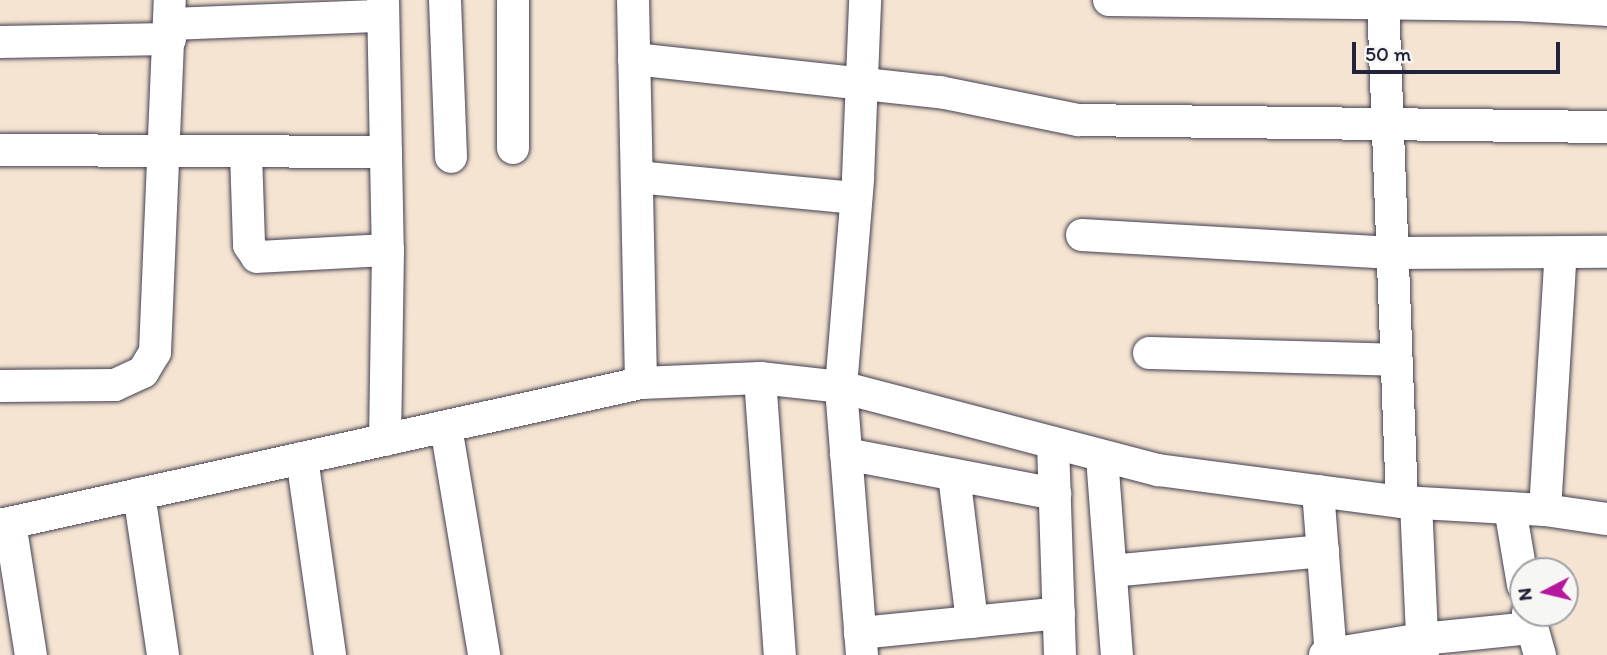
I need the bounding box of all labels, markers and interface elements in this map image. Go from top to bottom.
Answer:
scale bar [1355,28,1563,72]
text: 50 m [1365,41,1411,66]
north arrow [1509,557,1579,627]
text: N [1512,587,1537,602]

